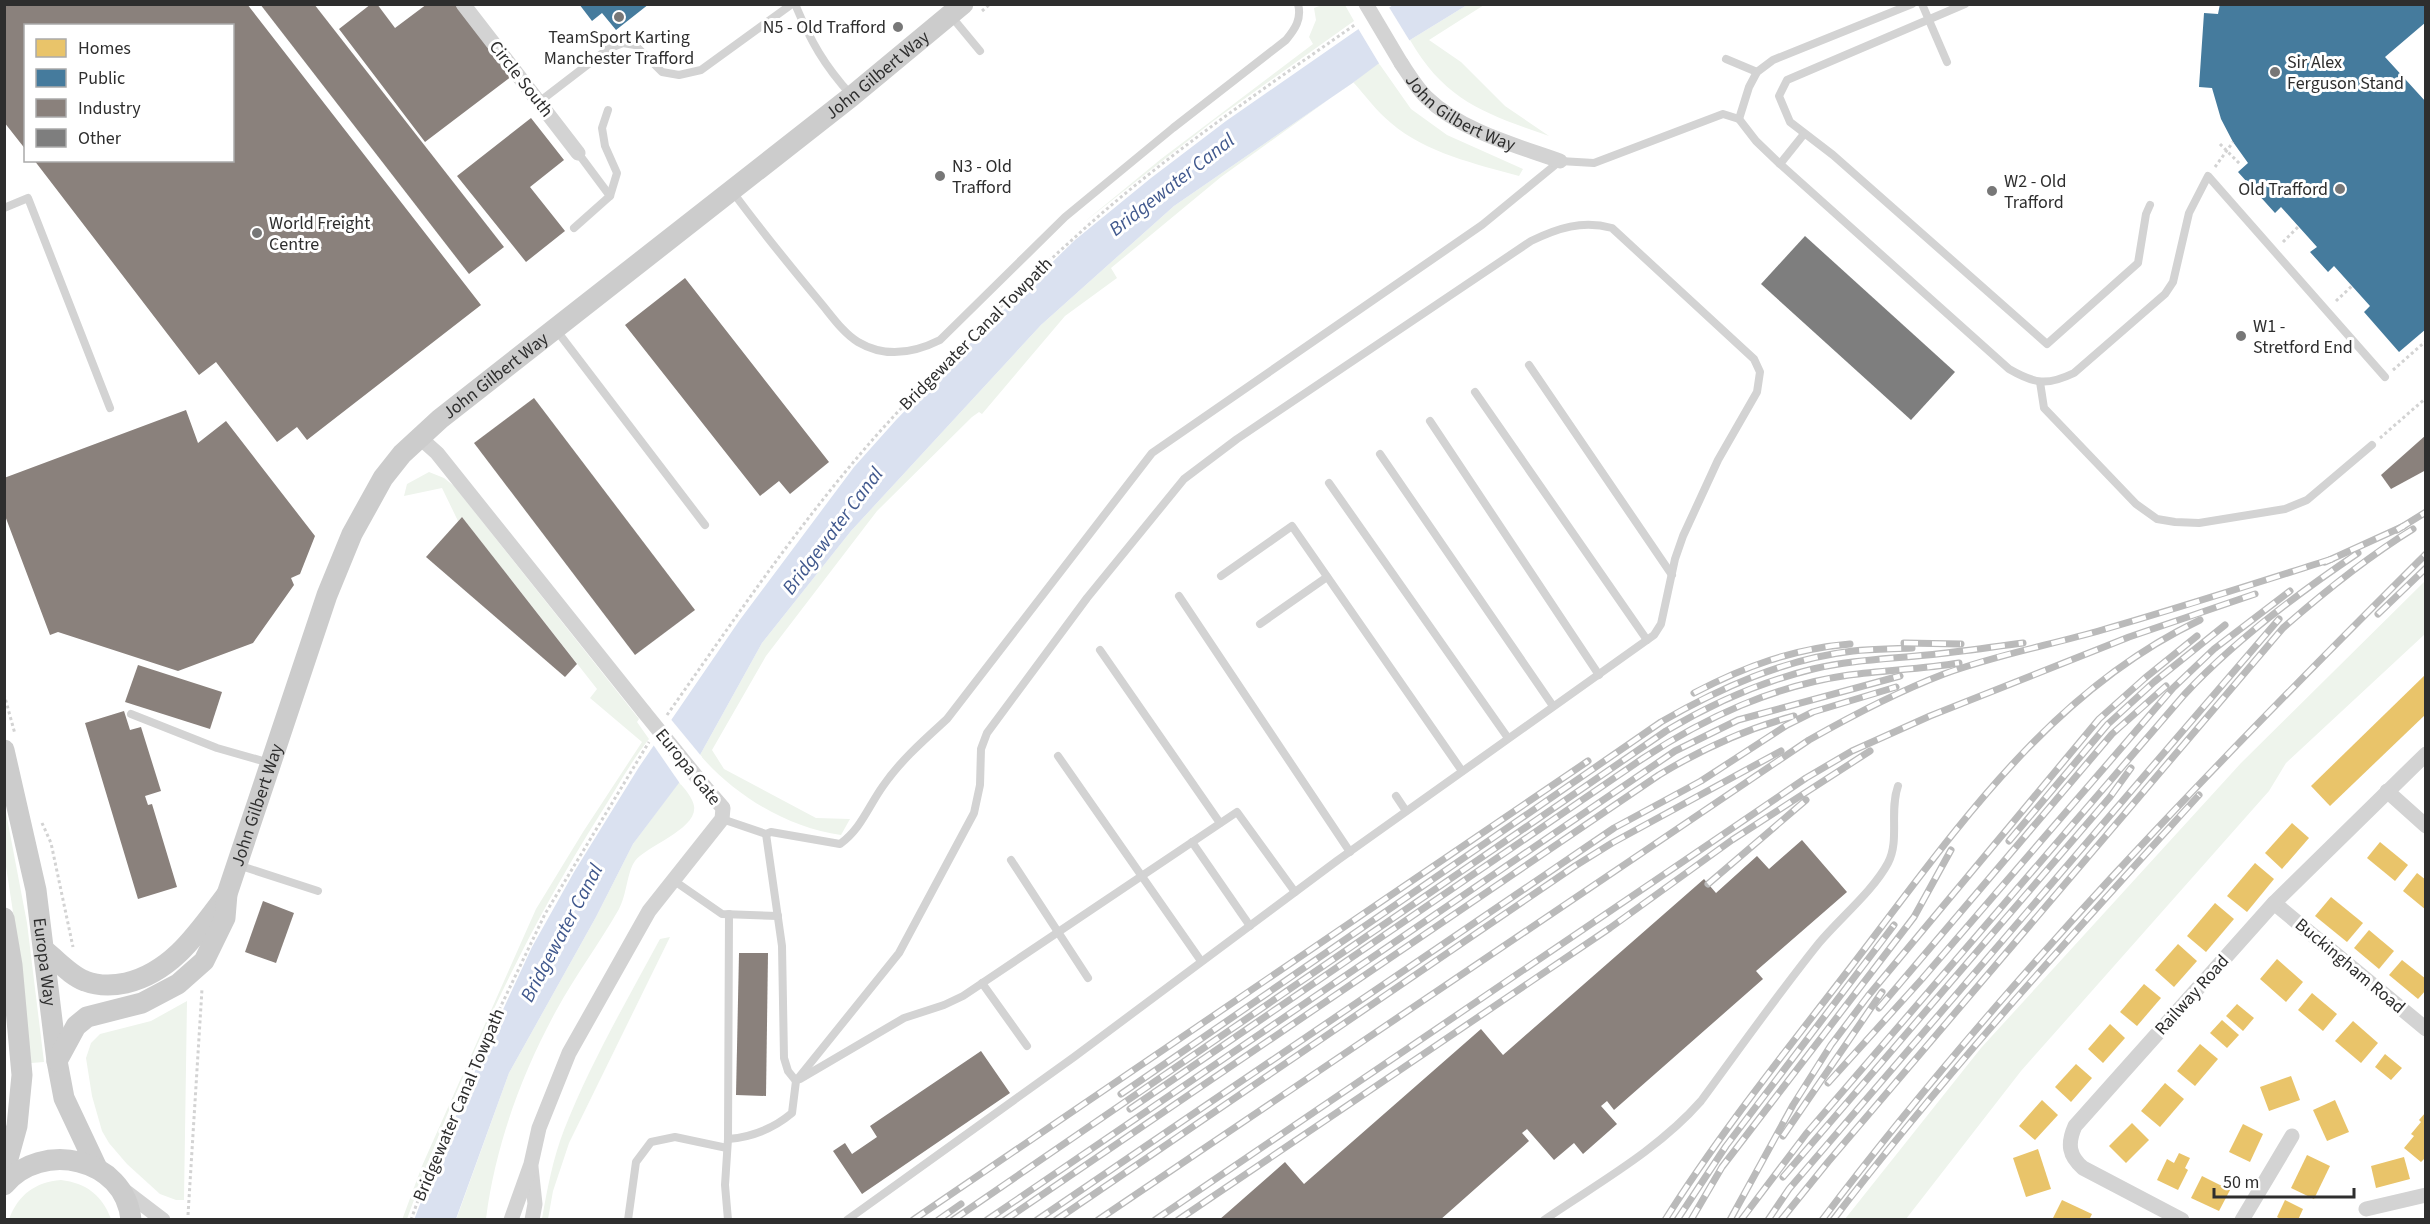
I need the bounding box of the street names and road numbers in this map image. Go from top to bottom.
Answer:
street label: John Gilbert Way [820,24,935,125]
street label: Circle South [483,35,559,123]
street label: John Gilbert Way [1399,69,1519,157]
street label: Bridgewater Canal Towpath [894,252,1058,416]
street label: John Gilbert Way [437,326,554,425]
street label: Europa Gate [649,723,727,811]
street label: John Gilbert Way [225,740,289,870]
street label: Buckingham Road [2290,912,2410,1020]
street label: Europa Way [27,916,63,1008]
street label: Railway Road [2149,949,2235,1041]
street label: Bridgewater Canal Towpath [407,1005,511,1205]

